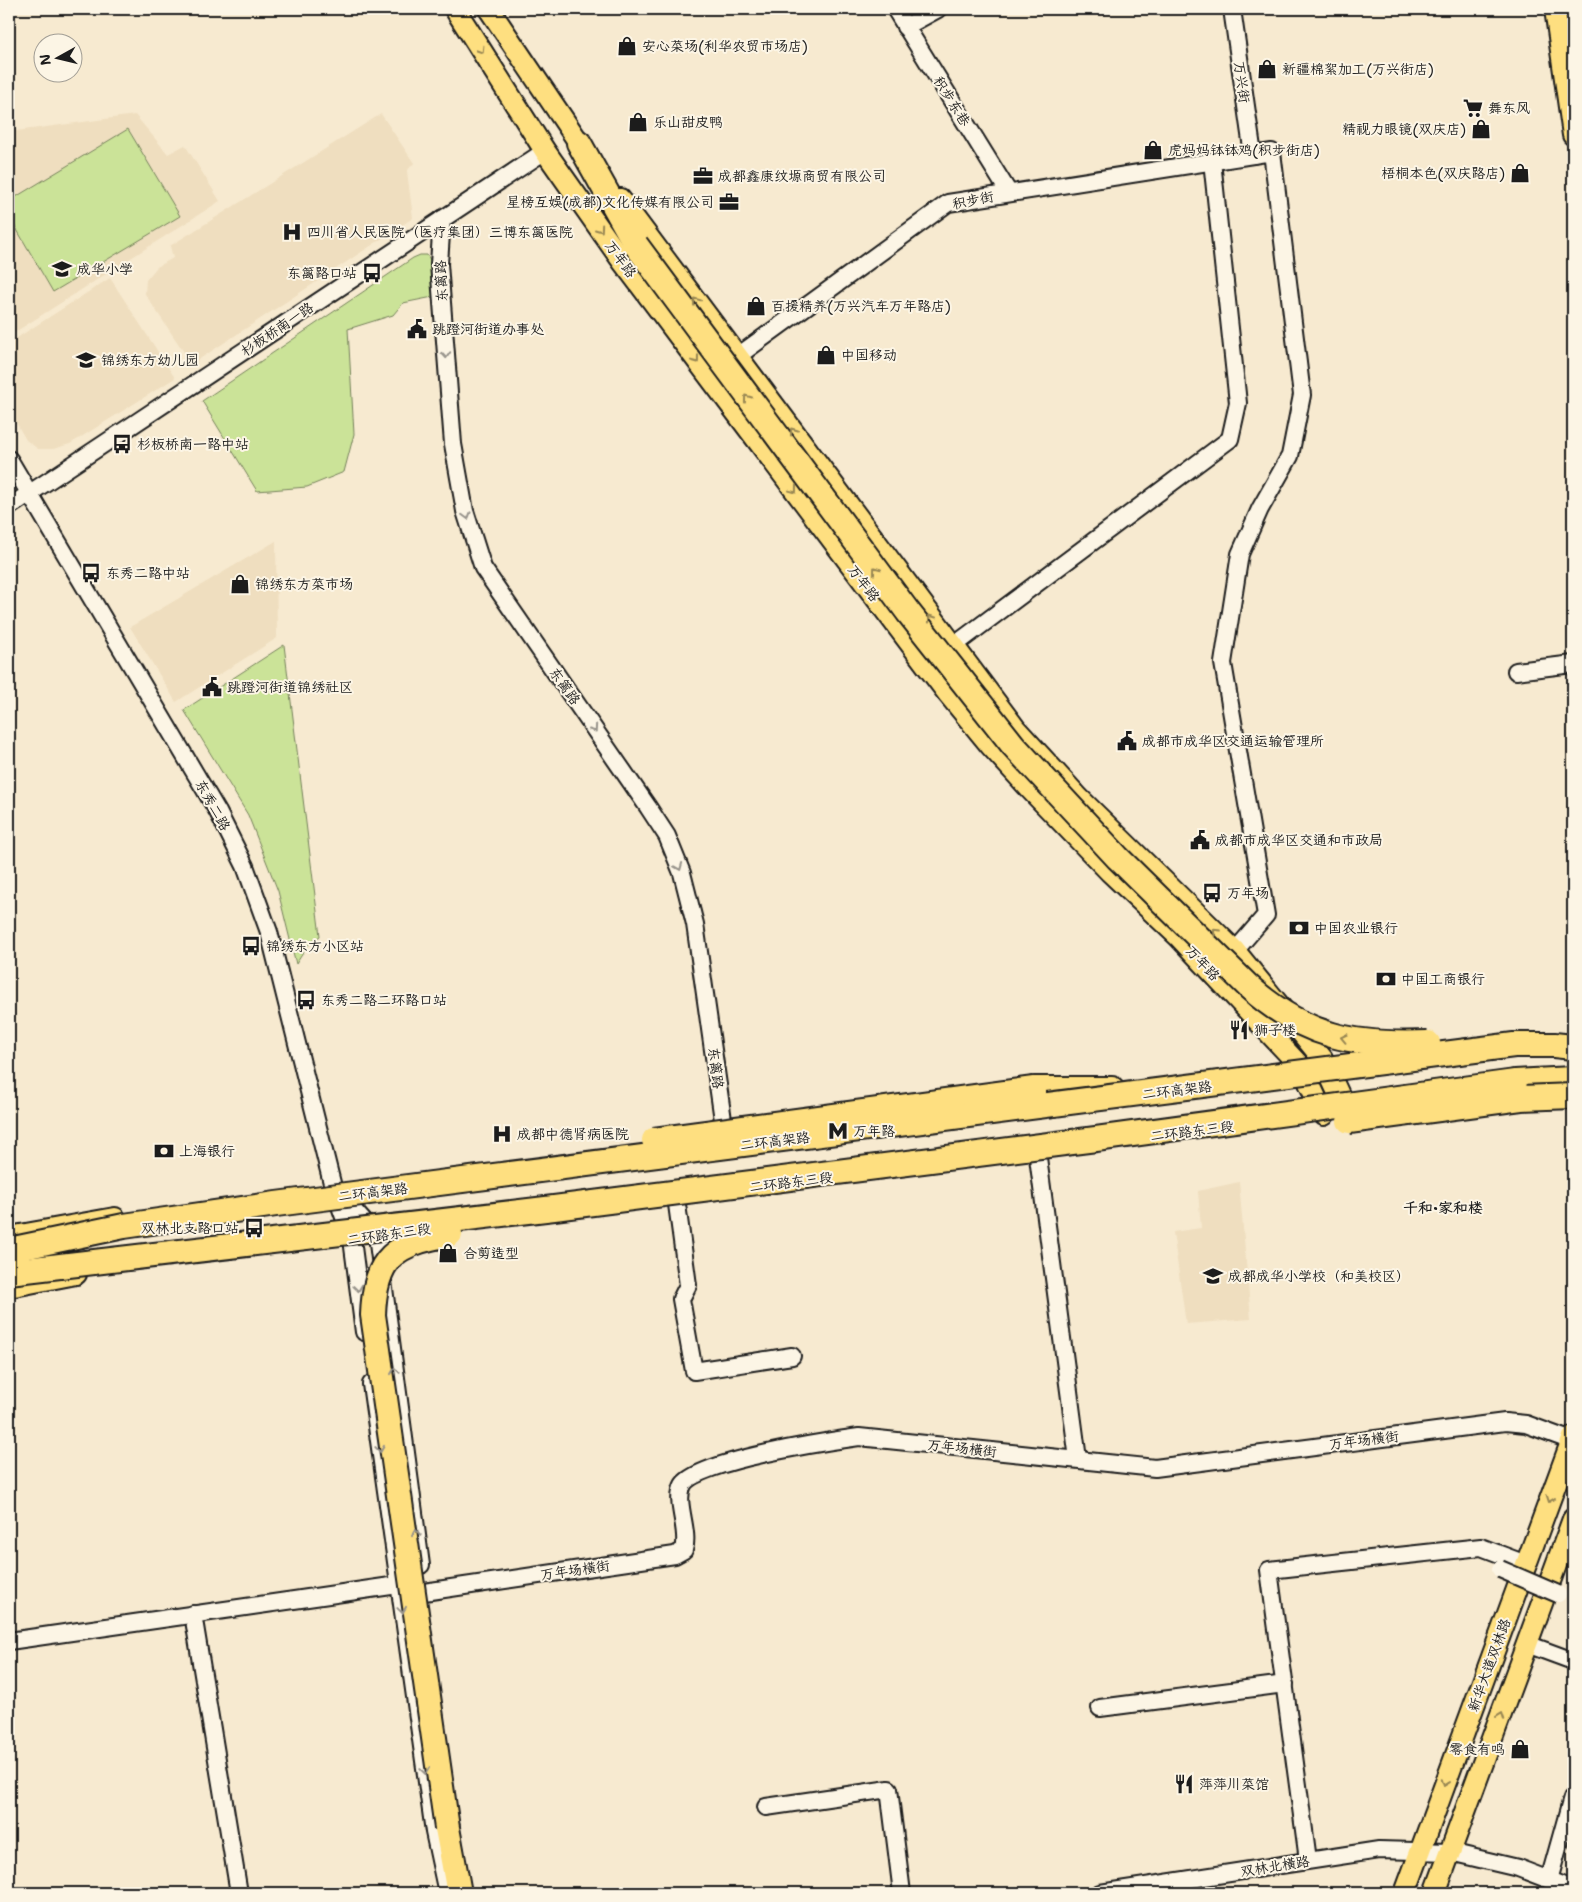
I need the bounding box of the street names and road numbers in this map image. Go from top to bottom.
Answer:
street label: 万兴街 [1230,60,1254,104]
street label: 积步东巷 [930,72,975,130]
street label: 积步街 [951,187,995,213]
street label: 万年路 [601,237,641,281]
street label: 东篱路 [431,260,451,302]
street label: 杉板桥南一路 [237,298,317,360]
street label: 万年路 [844,561,884,605]
street label: 东篱路 [546,664,584,708]
street label: 东秀二路 [192,776,234,834]
street label: 万年路 [1182,942,1224,984]
street label: 东篱路 [705,1046,727,1090]
street label: 二环高架路 [1141,1077,1213,1103]
street label: 二环路东三段 [1149,1117,1235,1145]
street label: 二环高架路 [739,1128,811,1154]
street label: 二环路东三段 [748,1168,834,1196]
street label: 二环高架路 [337,1179,409,1205]
street label: 二环路东三段 [346,1219,432,1249]
street label: 万年场横街 [1328,1427,1400,1453]
street label: 万年场横街 [926,1435,998,1461]
street label: 万年场横街 [539,1556,611,1584]
street label: 新华大道双林路 [1464,1616,1514,1714]
street label: 双林北横路 [1239,1852,1311,1880]

